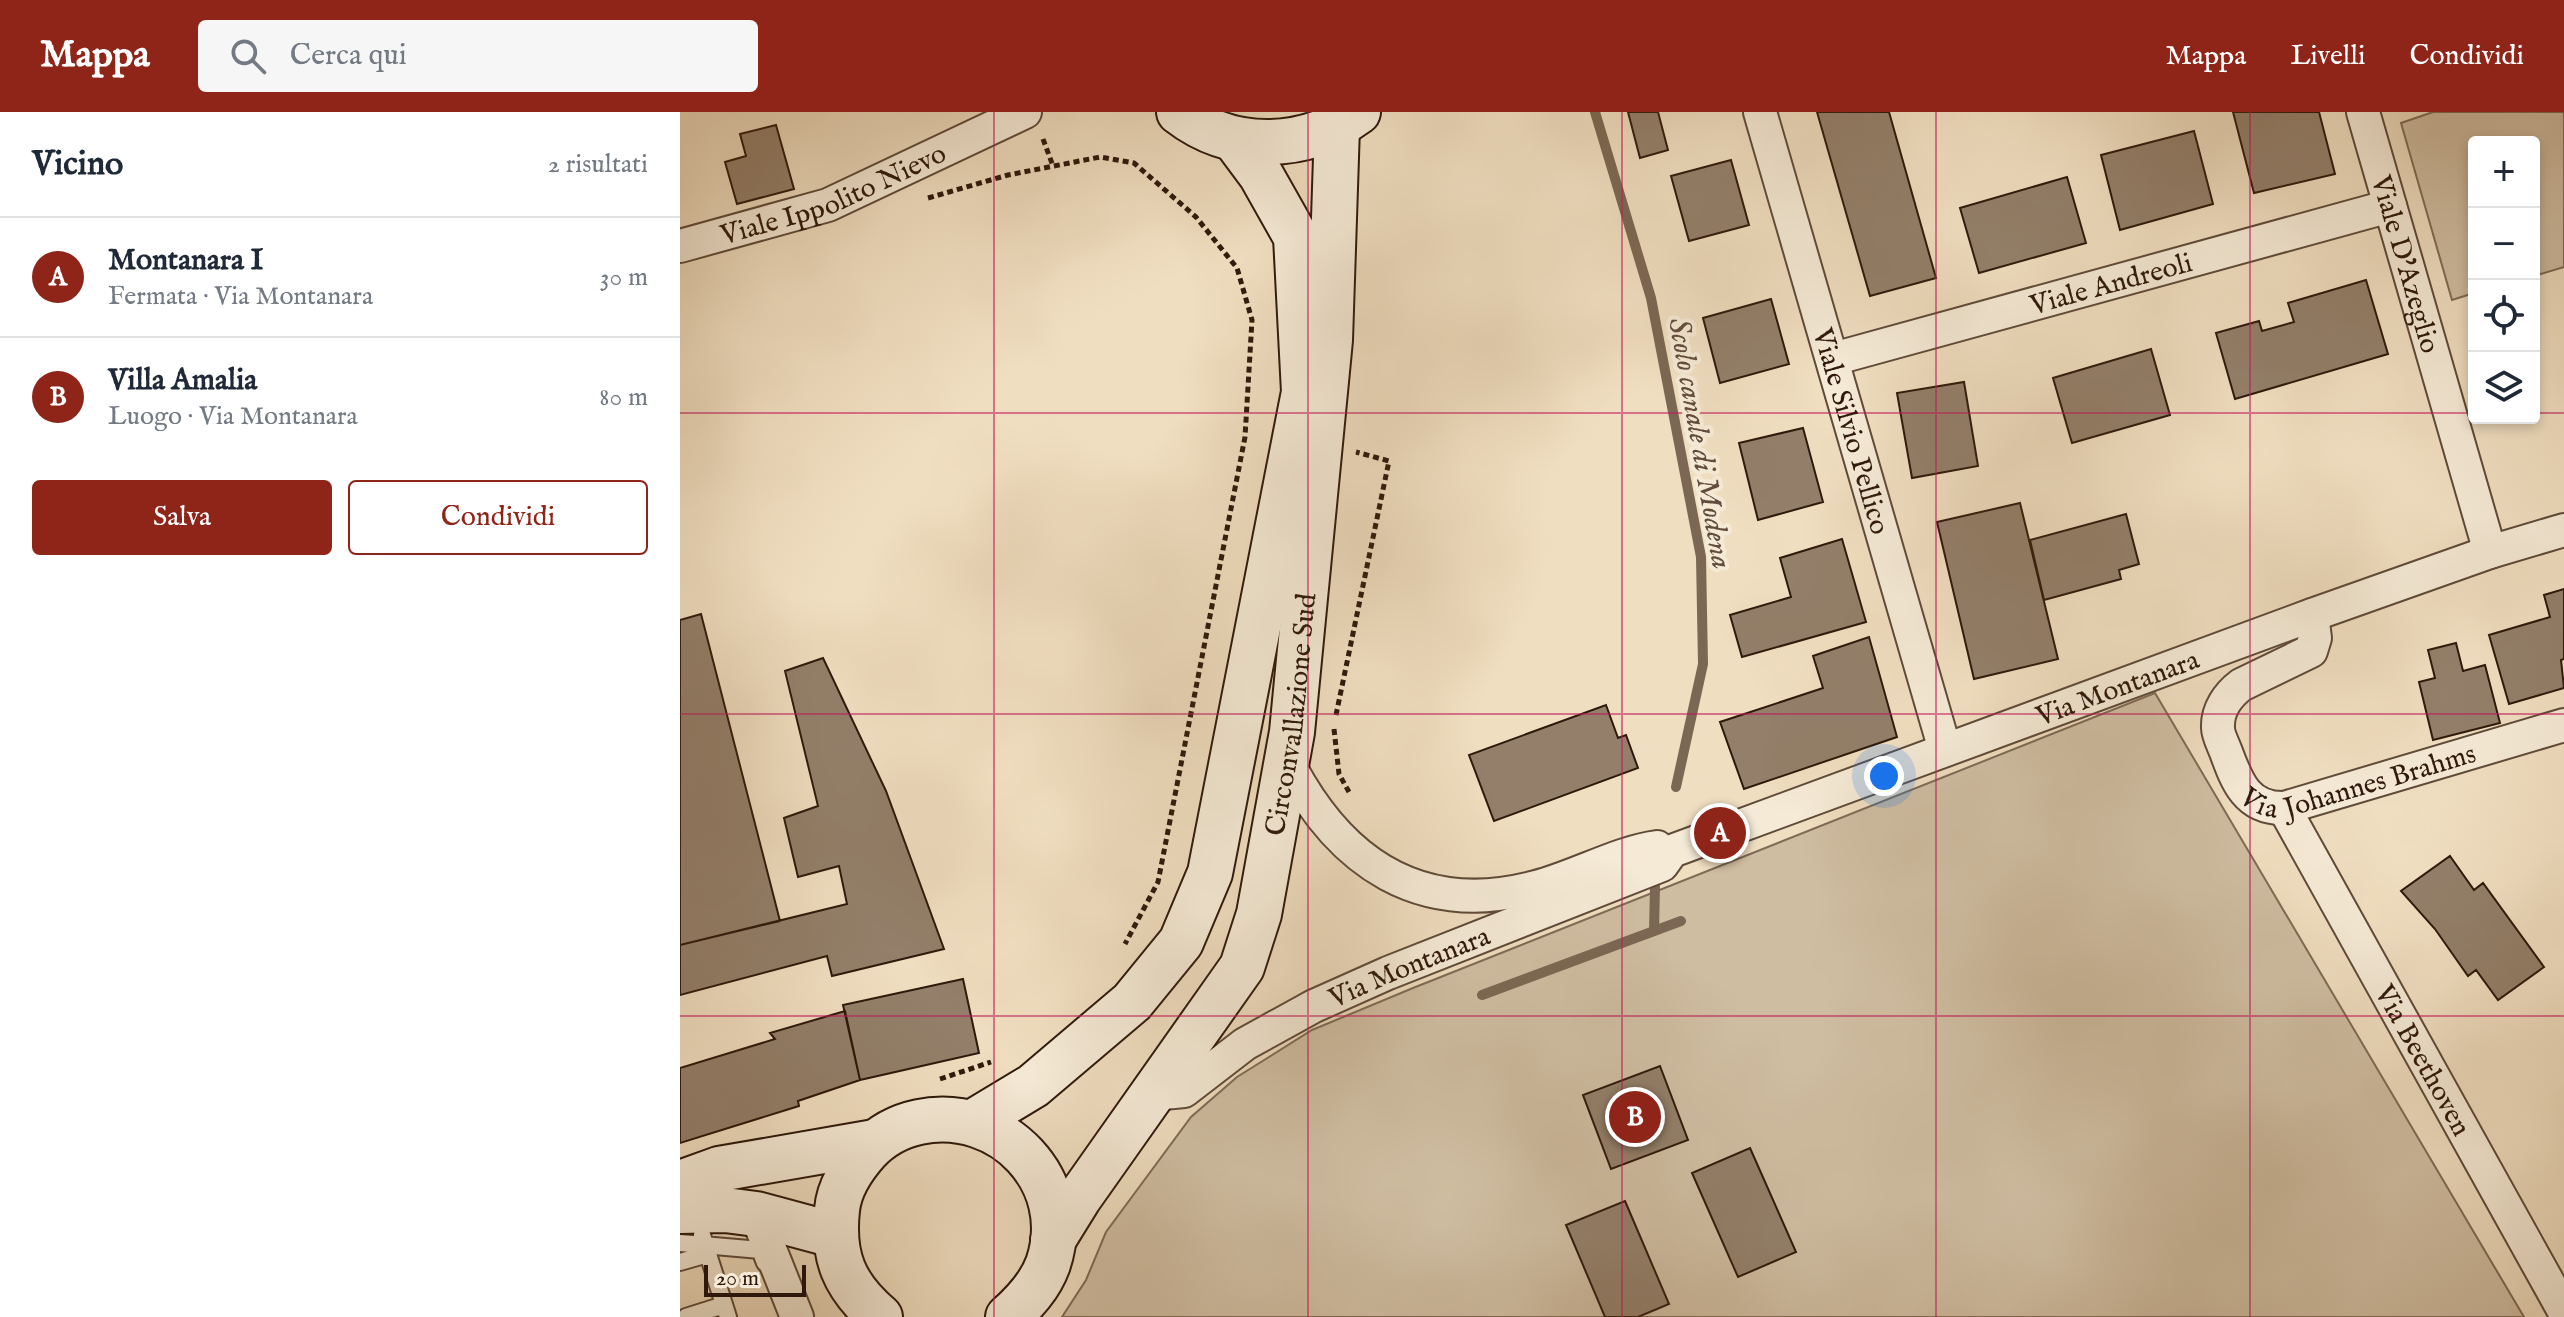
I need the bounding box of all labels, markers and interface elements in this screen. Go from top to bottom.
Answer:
search box [198,20,758,92]
text: Mappa [40,32,150,80]
icon: search [226,34,270,78]
text: Cerca qui [290,37,407,75]
text: Mappa [2166,39,2246,74]
text: Livelli [2290,39,2366,74]
text: Condividi [2410,39,2524,74]
map controls [2468,136,2540,424]
button: + [2468,136,2540,208]
street label: Viale Ippolito Nievo [716,137,952,254]
text: Vicino [32,143,123,186]
text: 2 risultati [548,148,648,181]
street label: Viale D'Azeglio [2362,170,2447,358]
button: − [2468,208,2540,280]
text: Montanara I [108,242,264,280]
street label: Viale Andreoli [2025,246,2196,324]
text: A [49,261,67,294]
text: 30 m [600,261,648,294]
text: Fermata · Via Montanara [108,280,373,313]
button: locate [2468,280,2540,352]
water label: Scolo canale di Modena [1658,315,1740,572]
street label: Viale Silvio Pellico [1803,323,1897,539]
button: layers [2468,352,2540,424]
text: Villa Amalia [108,362,257,400]
text: B [49,381,67,414]
text: 80 m [599,381,648,414]
text: Luogo · Via Montanara [108,400,358,433]
button: Salva [32,480,332,555]
button: Condividi [348,480,648,555]
street label: Circonvallazione Sud [1259,592,1325,839]
street label: Via Montanara [2031,643,2205,736]
street label: Via Johannes Brahms [2231,737,2480,828]
your location [1864,756,1904,796]
pin: A [1694,803,1746,863]
street label: Via Montanara [1323,919,1496,1018]
street label: Via Beethoven [2365,978,2478,1143]
pin: B [1609,1087,1661,1147]
scale bar [704,1261,806,1297]
text: 20 m [716,1265,759,1293]

